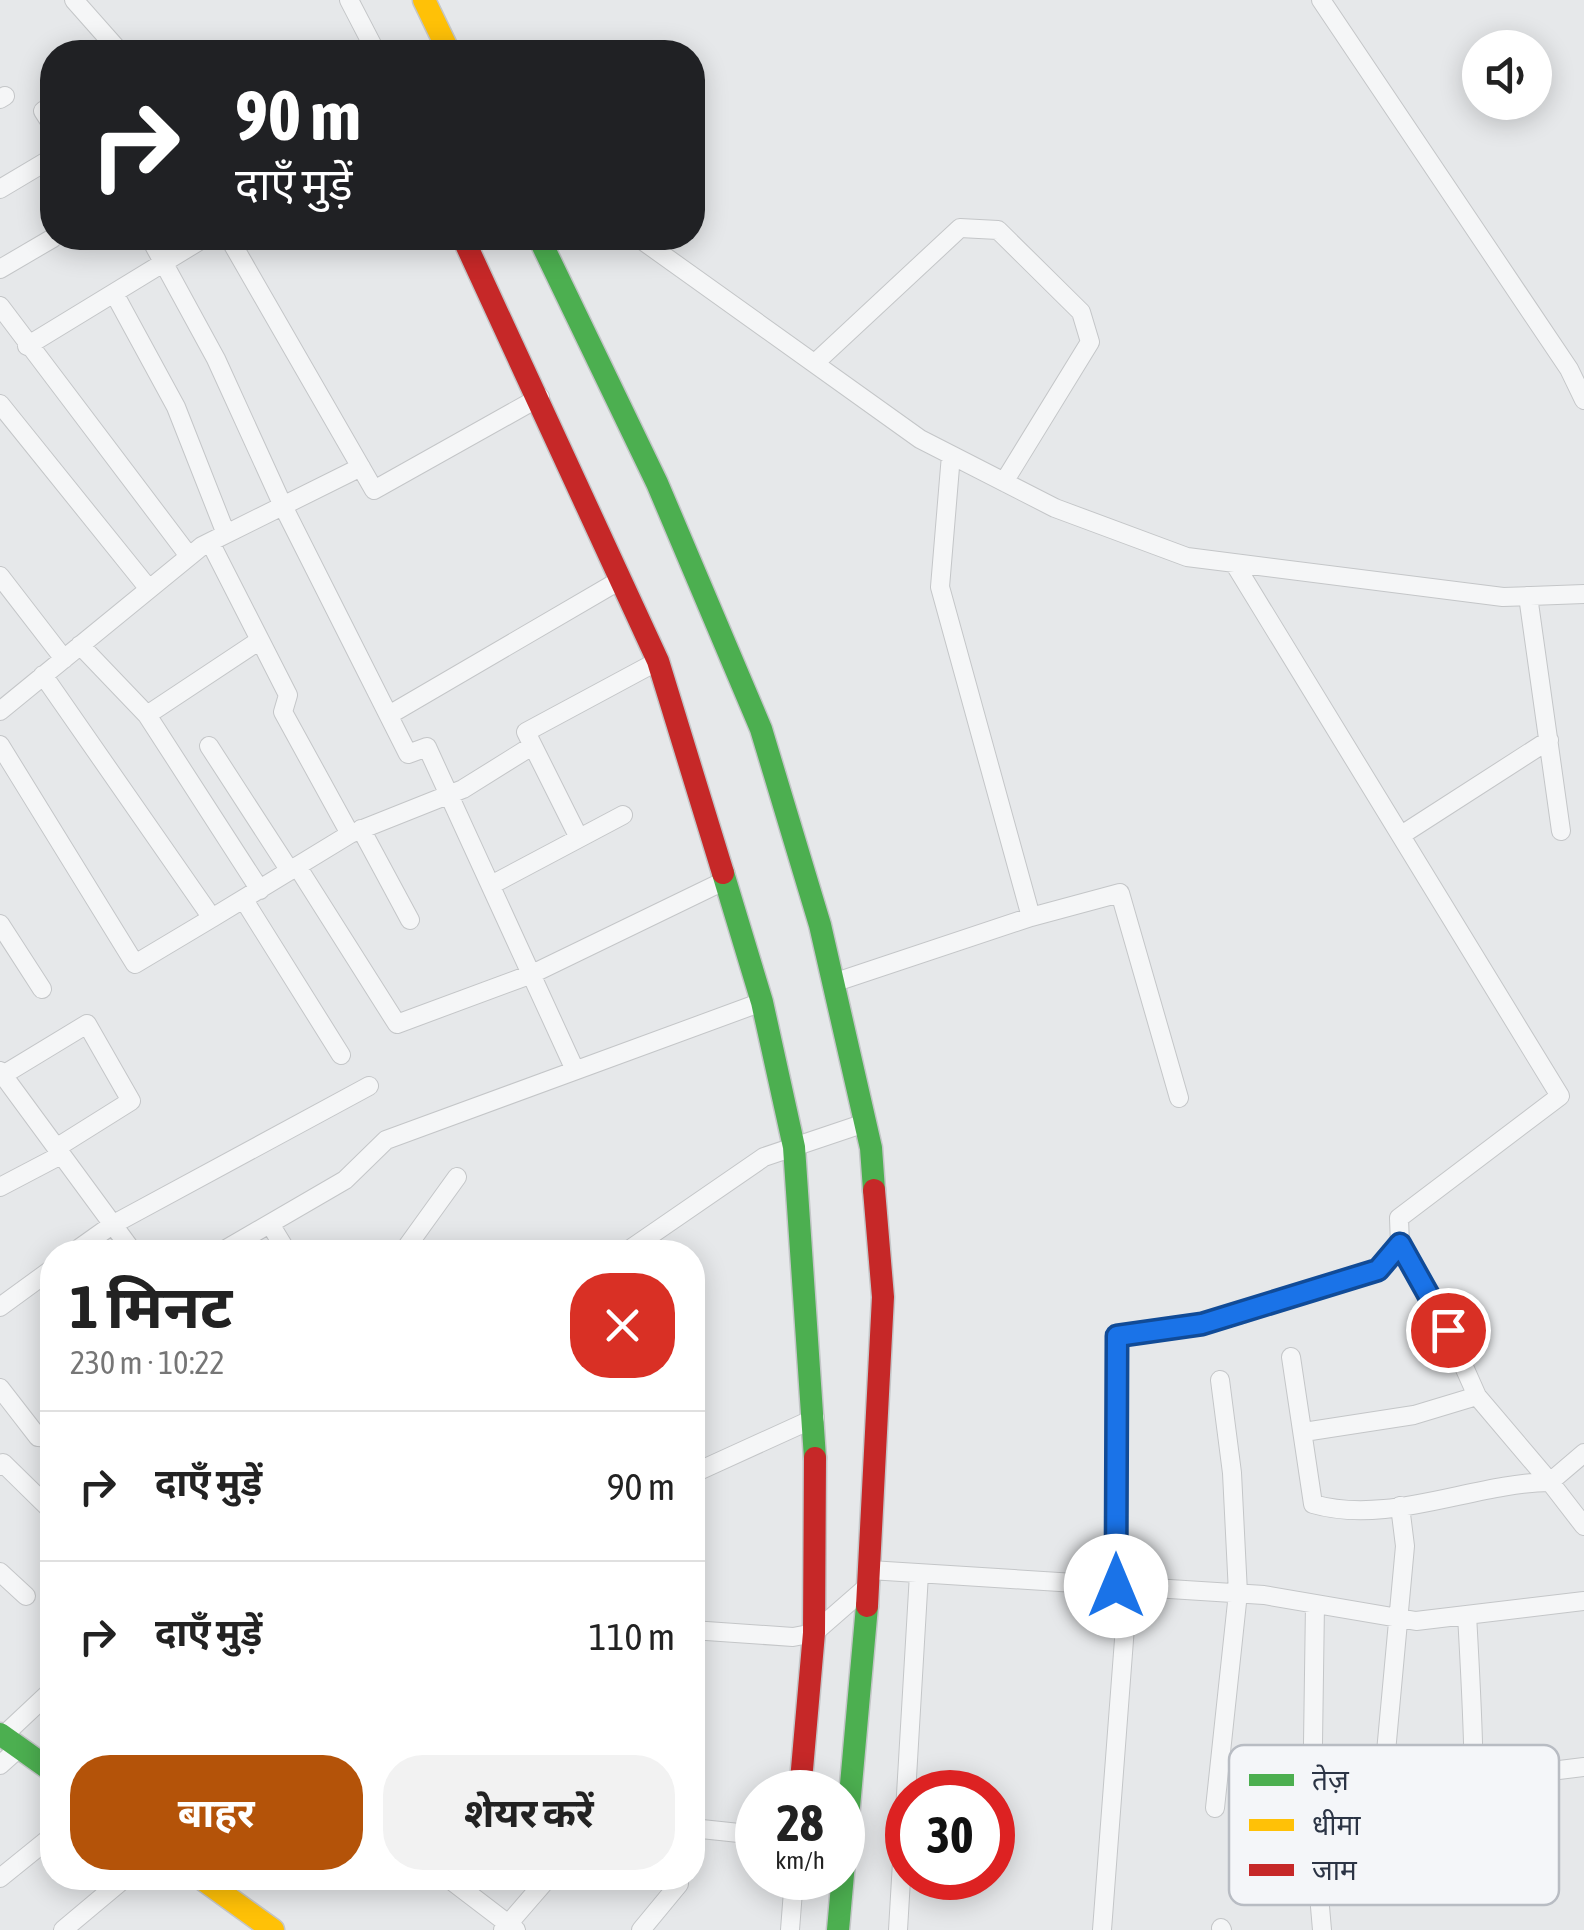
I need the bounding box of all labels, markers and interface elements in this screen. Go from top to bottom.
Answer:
map controls [1462,30,1552,120]
button: sound [1462,30,1552,120]
text: 90 m [235,75,361,155]
icon: right [70,80,200,210]
text: दाएँ मुड़ें [235,158,353,210]
text: 1 मिनट [70,1272,232,1341]
button: close [570,1273,675,1378]
pin [1406,1288,1491,1373]
icon: arrive [1421,1303,1476,1358]
text: 230 m · 10:22 [70,1344,225,1381]
icon: right [70,1459,125,1514]
text: दाएँ मुड़ें [155,1461,262,1504]
text: 90 m [607,1465,675,1508]
position arrow [1064,1534,1168,1638]
icon: right [70,1609,125,1664]
text: दाएँ मुड़ें [155,1611,262,1654]
text: 110 m [589,1615,675,1658]
legend [1229,1745,1559,1905]
button: बाहर [70,1755,363,1870]
button: शेयर करें [383,1755,675,1870]
text: तेज़ [1312,1764,1350,1796]
speed limit sign: 30 [885,1770,1015,1900]
text: 28 [776,1794,823,1852]
text: धीमा [1312,1809,1361,1841]
text: km/h [775,1846,825,1874]
text: जाम [1312,1854,1358,1886]

